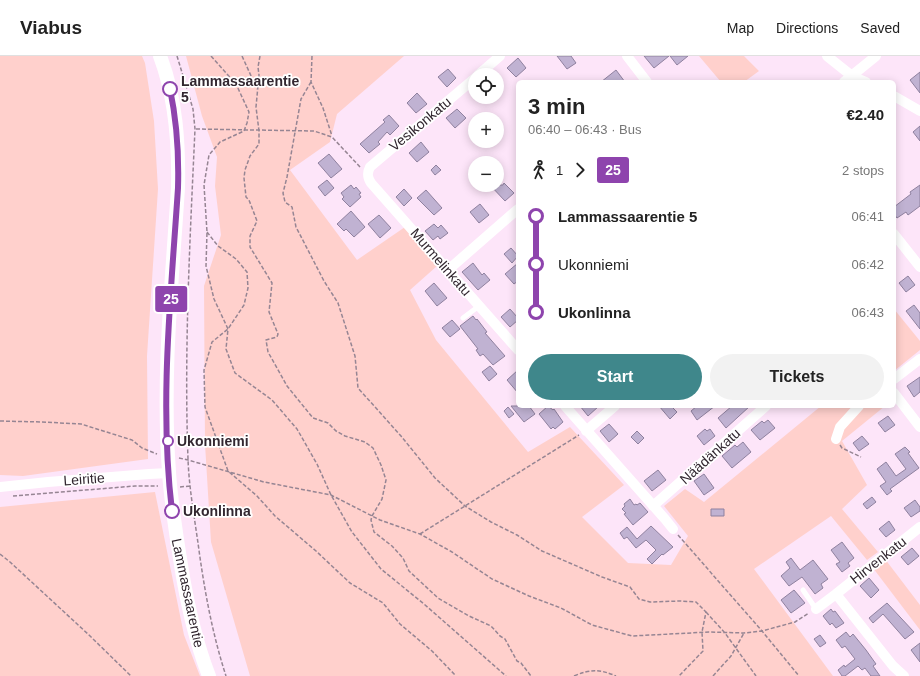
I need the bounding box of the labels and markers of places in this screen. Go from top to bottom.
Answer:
place label: Lammassaarentie 5 [181,73,300,105]
marker: Lammassaarentie 5 [162,81,178,97]
place label: Ukonniemi [177,433,249,449]
marker: Ukonniemi [162,435,174,447]
marker: Ukonlinna [164,503,180,519]
place label: Ukonlinna [183,503,251,519]

